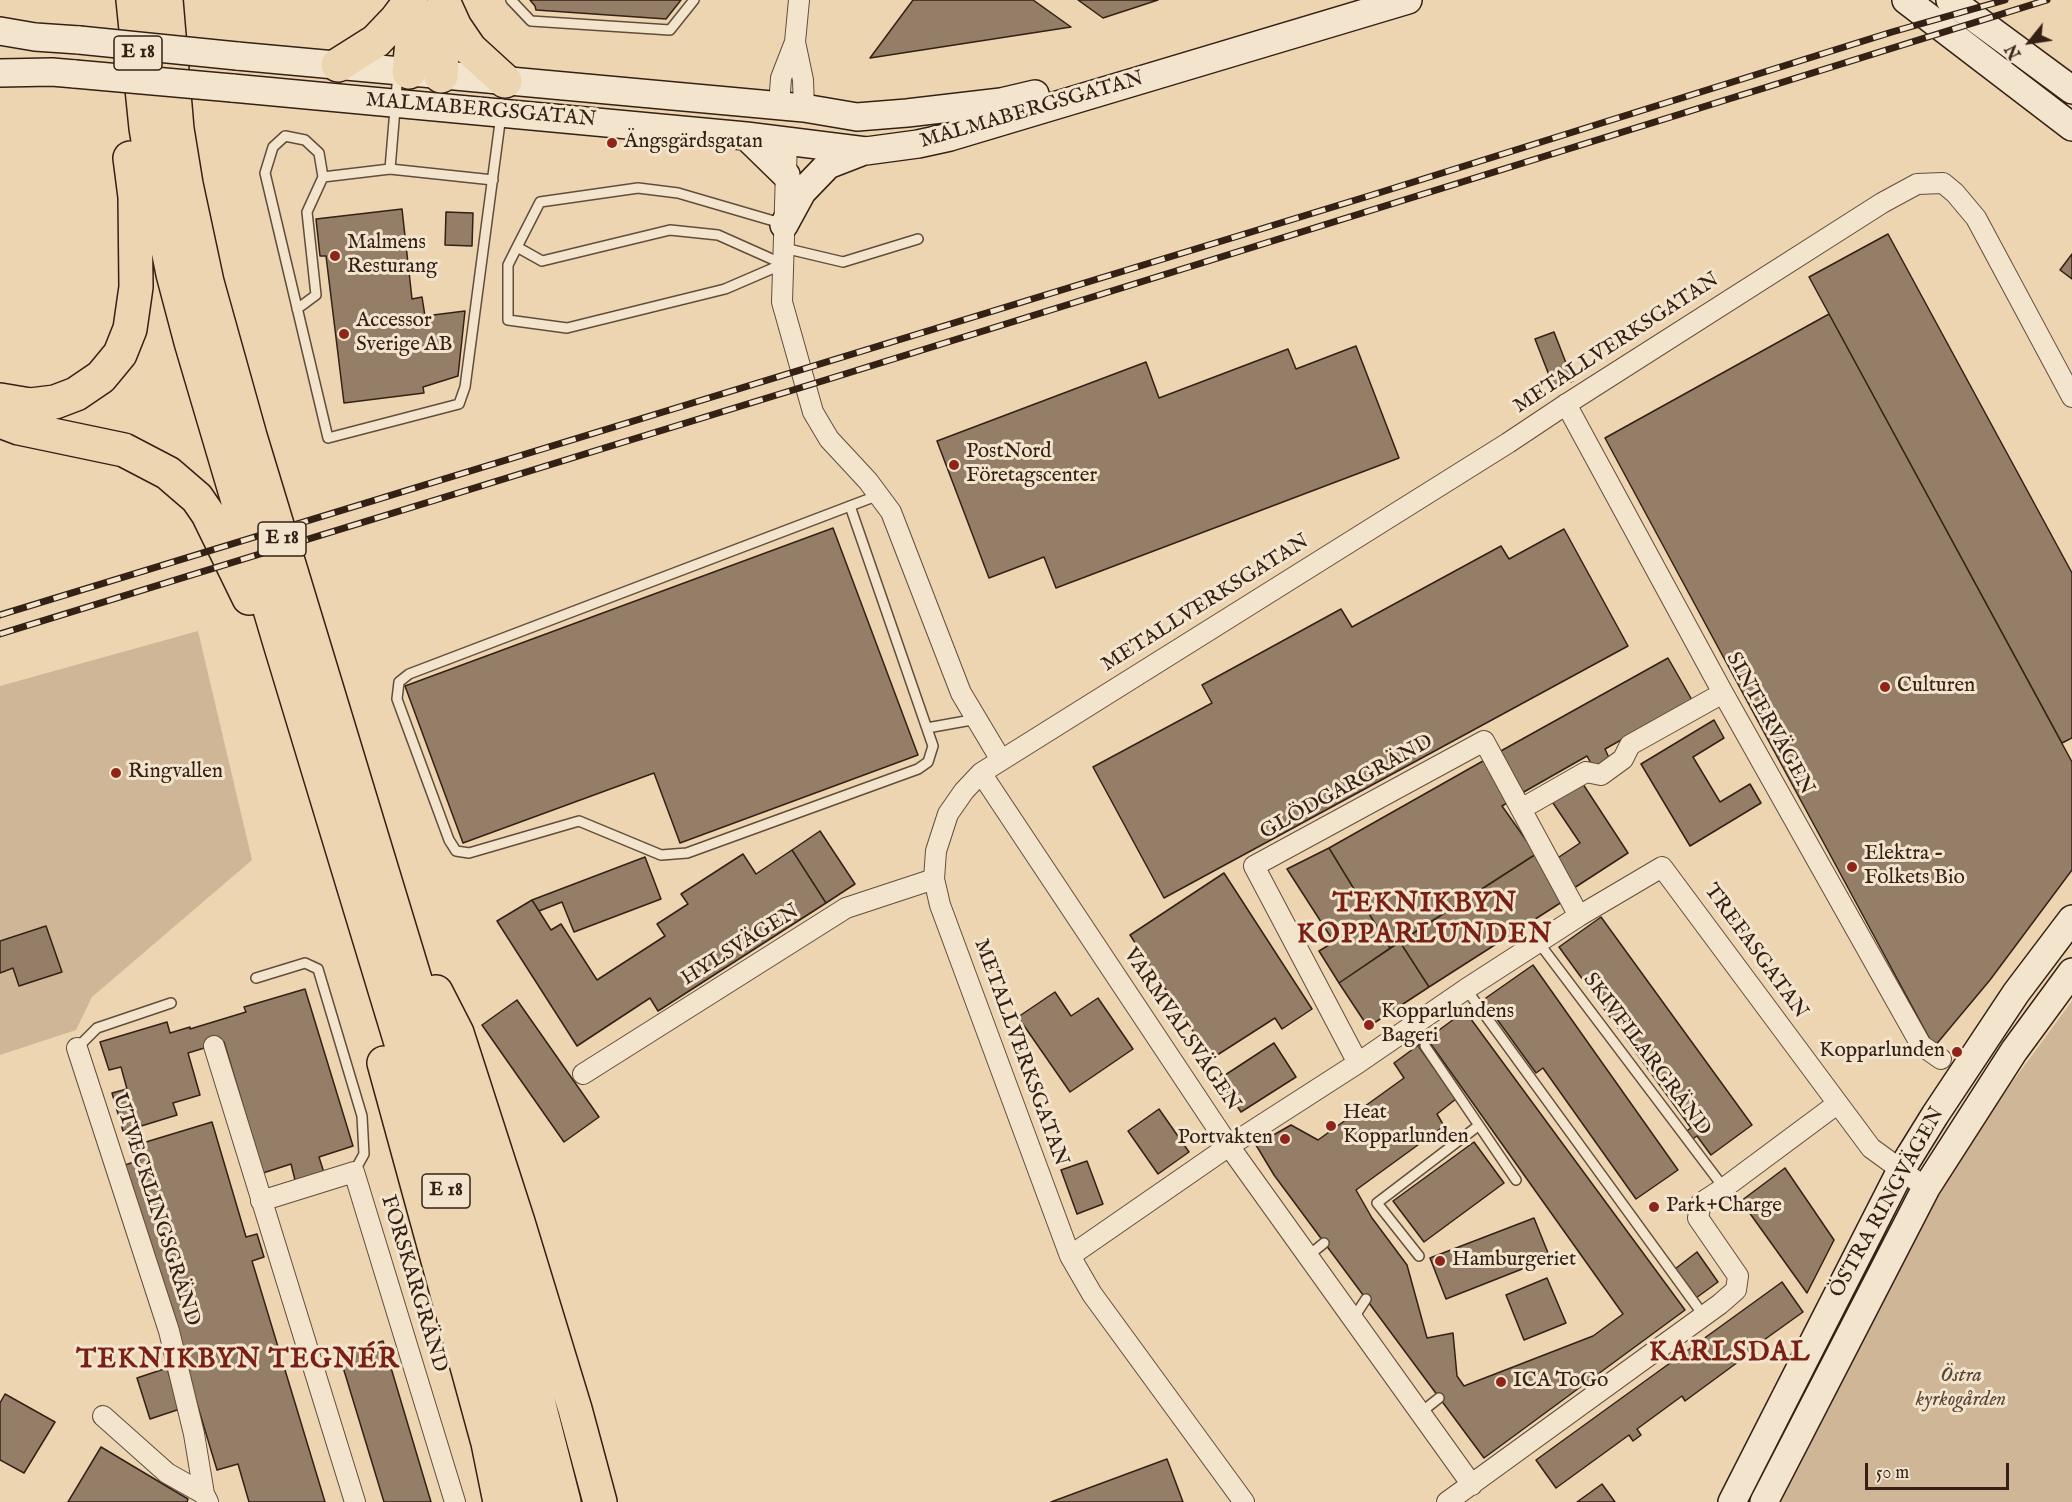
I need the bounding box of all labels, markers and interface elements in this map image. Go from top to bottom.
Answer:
north arrow [2000,12,2060,72]
road number: E 18 [114,36,162,70]
text: N [2002,40,2027,62]
street label: MALMABERGSGATAN [917,67,1147,155]
street label: MALMABERGSGATAN [365,88,597,134]
place label: Ängsgärdsgatan [624,130,763,156]
marker: Ängsgärdsgatan [605,136,619,150]
place label: Malmens Resturang [347,231,437,281]
marker: Malmens Resturang [328,249,342,263]
street label: METALLVERKSGATAN [1510,268,1724,420]
place label: Accessor Sverige AB [356,309,452,359]
marker: Accessor Sverige AB [337,327,351,341]
place label: PostNord Företagscenter [966,440,1097,490]
marker: PostNord Företagscenter [947,458,961,472]
road number: E 18 [258,522,306,556]
street label: METALLVERKSGATAN [1098,530,1314,678]
street label: SINTERVÄGEN [1719,648,1819,800]
place label: Culturen [1897,674,1975,700]
marker: Culturen [1878,680,1892,694]
street label: GLÖDGARGRÄND [1256,730,1438,846]
place label: Ringvallen [128,760,223,786]
marker: Ringvallen [109,766,123,780]
place label: Elektra - Folkets Bio [1864,842,1965,892]
marker: Elektra - Folkets Bio [1845,860,1859,874]
street label: TREFASGATAN [1698,880,1812,1024]
district label: TEKNIKBYN KOPPARLUNDEN [1297,889,1553,952]
street label: HYLSVÄGEN [677,900,805,992]
street label: METALLVERKSGATAN [967,936,1073,1170]
street label: VARMVALSVÄGEN [1117,944,1245,1116]
street label: SKIVFILARGRÄND [1577,969,1715,1141]
place label: Kopparlundens Bageri [1381,1000,1514,1050]
marker: Kopparlundens Bageri [1362,1018,1376,1032]
place label: Kopparlunden [1819,1039,1945,1065]
marker: Kopparlunden [1950,1045,1964,1059]
street label: UTVECKLINGSGRÄND [105,1090,205,1330]
place label: Heat Kopparlunden [1343,1101,1469,1151]
street label: ÖSTRA RINGVÄGEN [1825,1104,1951,1302]
marker: Heat Kopparlunden [1324,1119,1338,1133]
place label: Portvakten [1177,1126,1273,1152]
marker: Portvakten [1278,1132,1292,1146]
road number: E 18 [422,1174,470,1208]
street label: FORSKARGRÄND [374,1193,452,1375]
place label: Park+Charge [1666,1194,1782,1220]
marker: Park+Charge [1647,1200,1661,1214]
place label: Hamburgeriet [1452,1248,1576,1274]
marker: Hamburgeriet [1433,1254,1447,1268]
district label: KARLSDAL [1649,1338,1811,1370]
district label: TEKNIKBYN TEGNÉR [76,1345,400,1377]
park label: Östra kyrkogården [1916,1364,2006,1414]
place label: ICA ToGo [1513,1369,1608,1395]
marker: ICA ToGo [1494,1375,1508,1389]
scale bar [1868,1451,2012,1489]
text: 50 m [1876,1462,1909,1485]

